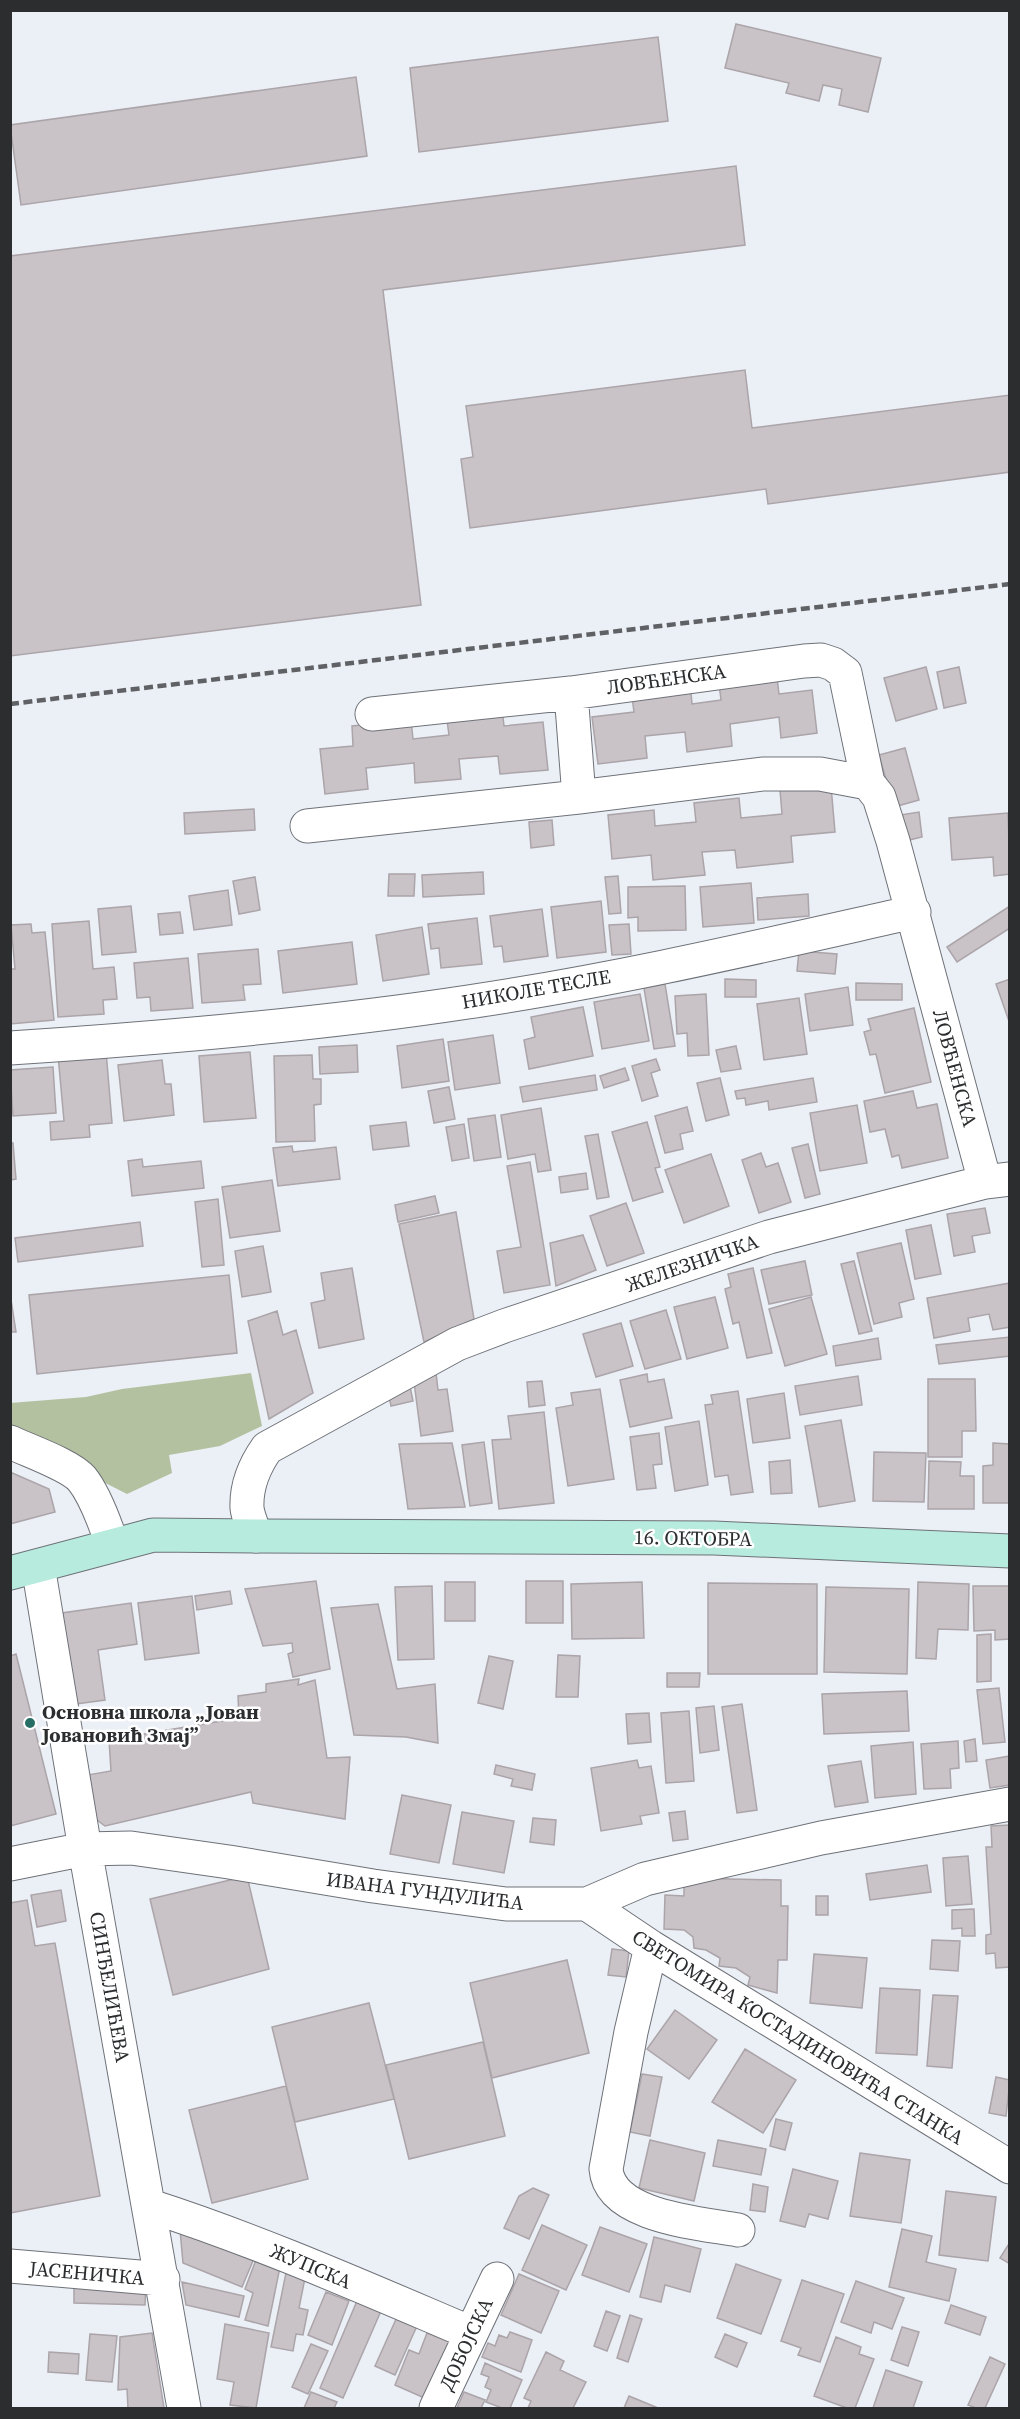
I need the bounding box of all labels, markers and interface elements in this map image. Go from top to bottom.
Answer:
street label: ЛОВЋЕНСКА [604,657,728,701]
street label: НИКОЛЕ ТЕСЛЕ [459,962,613,1016]
street label: ЛОВЋЕНСКА [926,1006,984,1131]
street label: ЖЕЛЕЗНИЧКА [622,1227,763,1299]
street label: 16. ОКТОБРА [634,1523,753,1553]
place label: Основна школа „Јован Јовановић Змај” [40,1698,259,1749]
marker: Основна школа „Јован Јовановић Змај” [23,1716,37,1730]
street label: ИВАНА ГУНДУЛИЋА [325,1865,526,1917]
street label: СИНЂЕЛИЋЕВА [83,1909,137,2065]
street label: СВЕТОМИРА КОСТАДИНОВИЋА СТАНКА [627,1923,970,2152]
street label: ЖУПСКА [266,2236,357,2296]
street label: ЈАСЕНИЧКА [27,2254,147,2292]
street label: ДОБОЈСКА [432,2292,500,2395]

